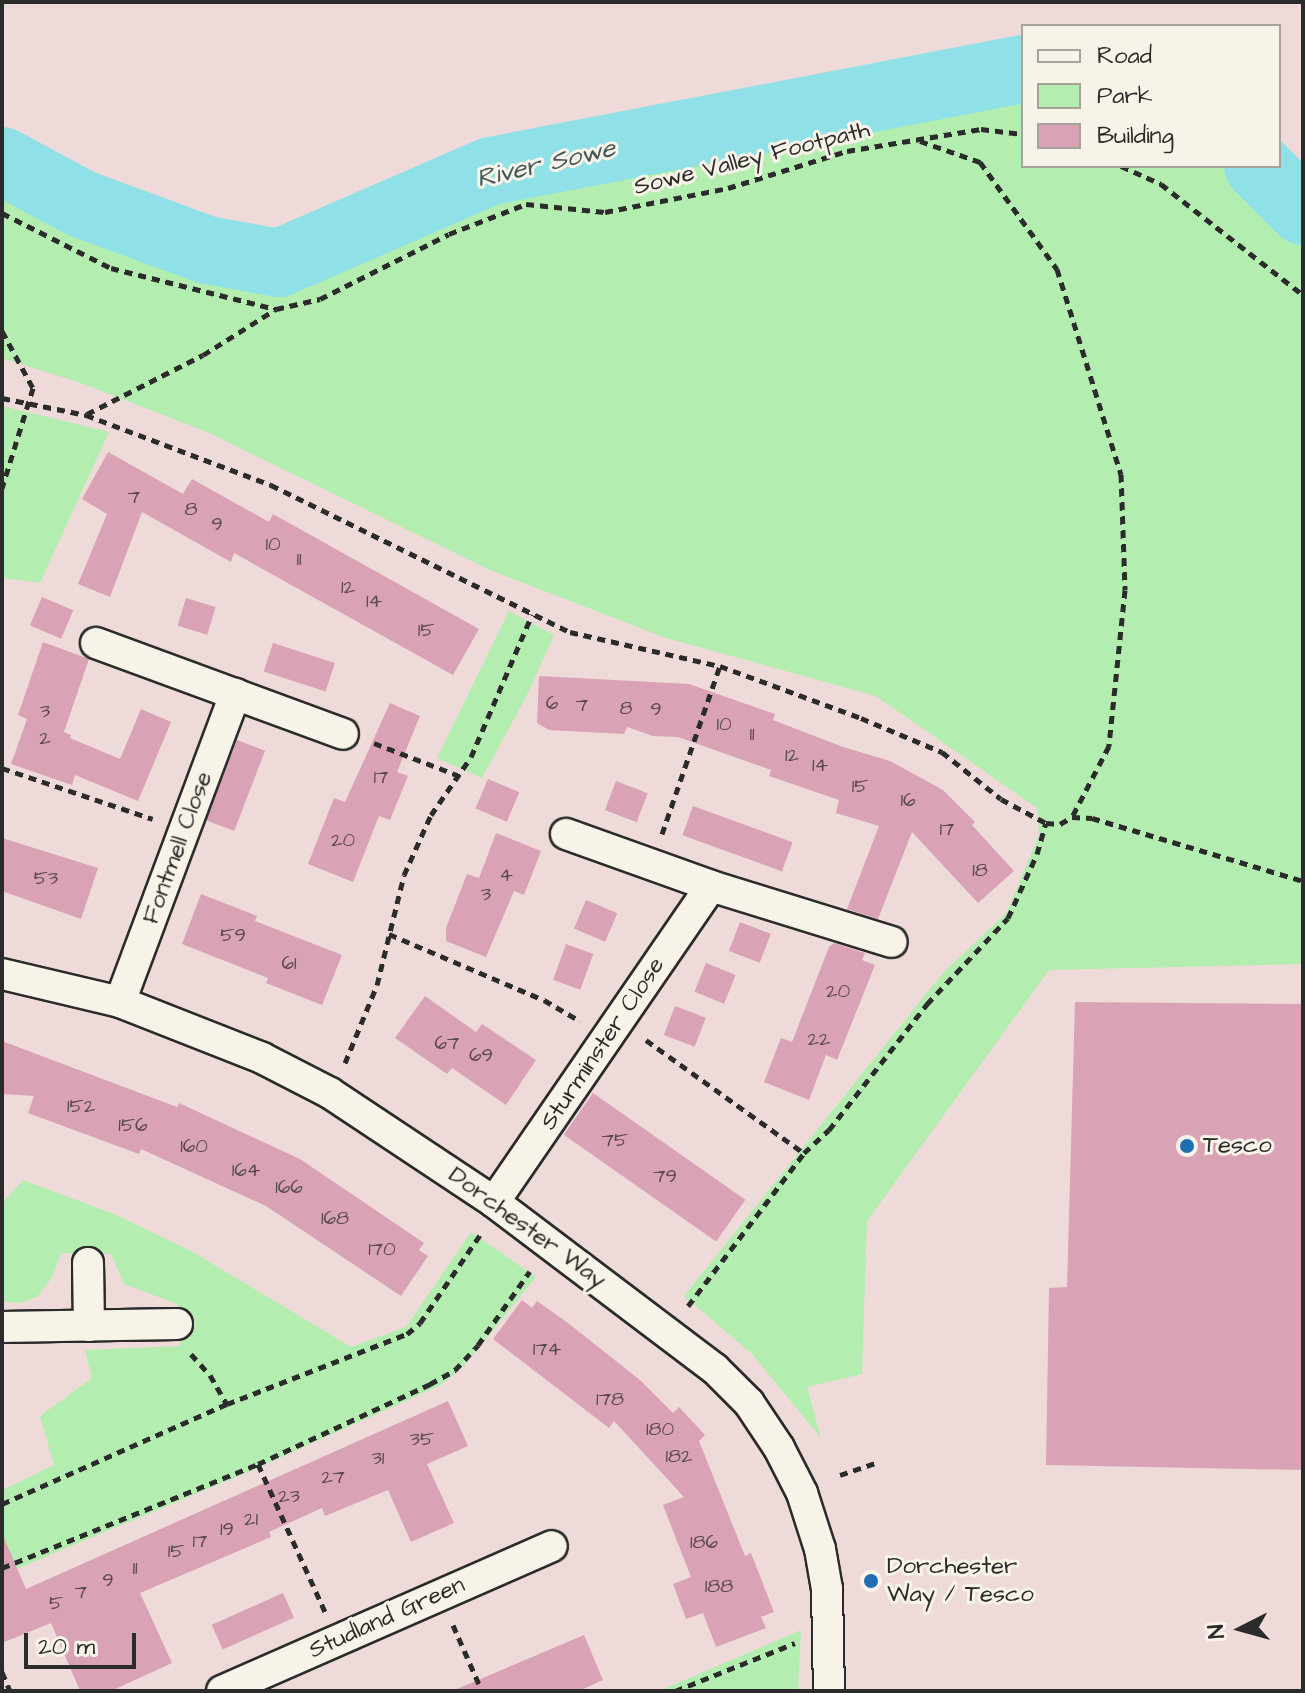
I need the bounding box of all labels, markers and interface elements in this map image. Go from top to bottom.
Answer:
legend [1021,24,1281,168]
text: Road [1097,39,1152,73]
text: Park [1097,79,1153,113]
street label: Sowe Valley Footpath [631,116,873,202]
text: Building [1097,119,1174,153]
water label: River Sowe [474,133,618,195]
house number: 7 [128,485,140,509]
house number: 8 [185,497,197,521]
house number: 9 [211,512,223,536]
house number: 10 [265,532,281,556]
house number: 11 [296,547,302,571]
house number: 12 [341,575,355,599]
house number: 14 [366,589,382,613]
house number: 15 [418,618,434,642]
house number: 6 [546,691,558,715]
house number: 7 [576,693,588,717]
house number: 8 [620,696,632,720]
house number: 9 [650,697,662,721]
house number: 3 [40,699,50,723]
house number: 10 [716,712,732,736]
house number: 11 [749,722,755,746]
house number: 2 [39,726,51,750]
house number: 12 [785,743,799,767]
house number: 14 [812,753,828,777]
house number: 17 [374,765,388,789]
street label: Fontmell Close [137,768,219,928]
house number: 15 [852,774,868,798]
house number: 16 [900,788,916,812]
house number: 17 [940,817,954,841]
house number: 20 [331,828,355,852]
house number: 18 [972,858,988,882]
house number: 4 [499,863,513,887]
house number: 53 [34,866,58,890]
house number: 3 [481,882,491,906]
house number: 59 [220,923,246,947]
house number: 61 [281,951,297,975]
street label: Sturminster Close [535,952,671,1136]
house number: 20 [826,979,850,1003]
house number: 22 [808,1027,830,1051]
house number: 67 [435,1031,459,1055]
house number: 69 [469,1043,493,1067]
house number: 152 [67,1094,95,1118]
house number: 156 [118,1113,148,1137]
house number: 75 [602,1128,628,1152]
place label: Tesco [1203,1132,1272,1160]
house number: 160 [180,1134,208,1158]
marker: Tesco [1178,1137,1196,1155]
house number: 164 [232,1158,260,1182]
street label: Dorchester Way [443,1161,611,1295]
house number: 79 [653,1164,677,1188]
house number: 166 [275,1175,303,1199]
house number: 168 [321,1206,349,1230]
house number: 170 [368,1237,396,1261]
house number: 174 [533,1337,561,1361]
house number: 178 [596,1387,624,1411]
house number: 180 [646,1417,674,1441]
house number: 35 [410,1427,434,1451]
house number: 182 [666,1444,692,1468]
house number: 31 [372,1446,384,1470]
house number: 27 [321,1465,345,1489]
house number: 23 [278,1484,300,1508]
house number: 21 [244,1507,258,1531]
house number: 19 [220,1517,234,1541]
house number: 17 [193,1529,207,1553]
house number: 186 [690,1530,718,1554]
house number: 15 [168,1539,184,1563]
place label: Dorchester Way / Tesco [887,1553,1034,1609]
house number: 11 [132,1556,138,1580]
house number: 9 [102,1568,114,1592]
street label: Studland Green [305,1571,469,1665]
marker: Dorchester Way / Tesco [862,1572,880,1590]
house number: 188 [705,1574,733,1598]
house number: 7 [75,1580,87,1604]
north arrow [1201,1589,1281,1669]
house number: 5 [49,1591,63,1615]
scale bar [28,1617,140,1667]
text: N [1200,1623,1233,1640]
text: 20 m [38,1630,95,1664]

